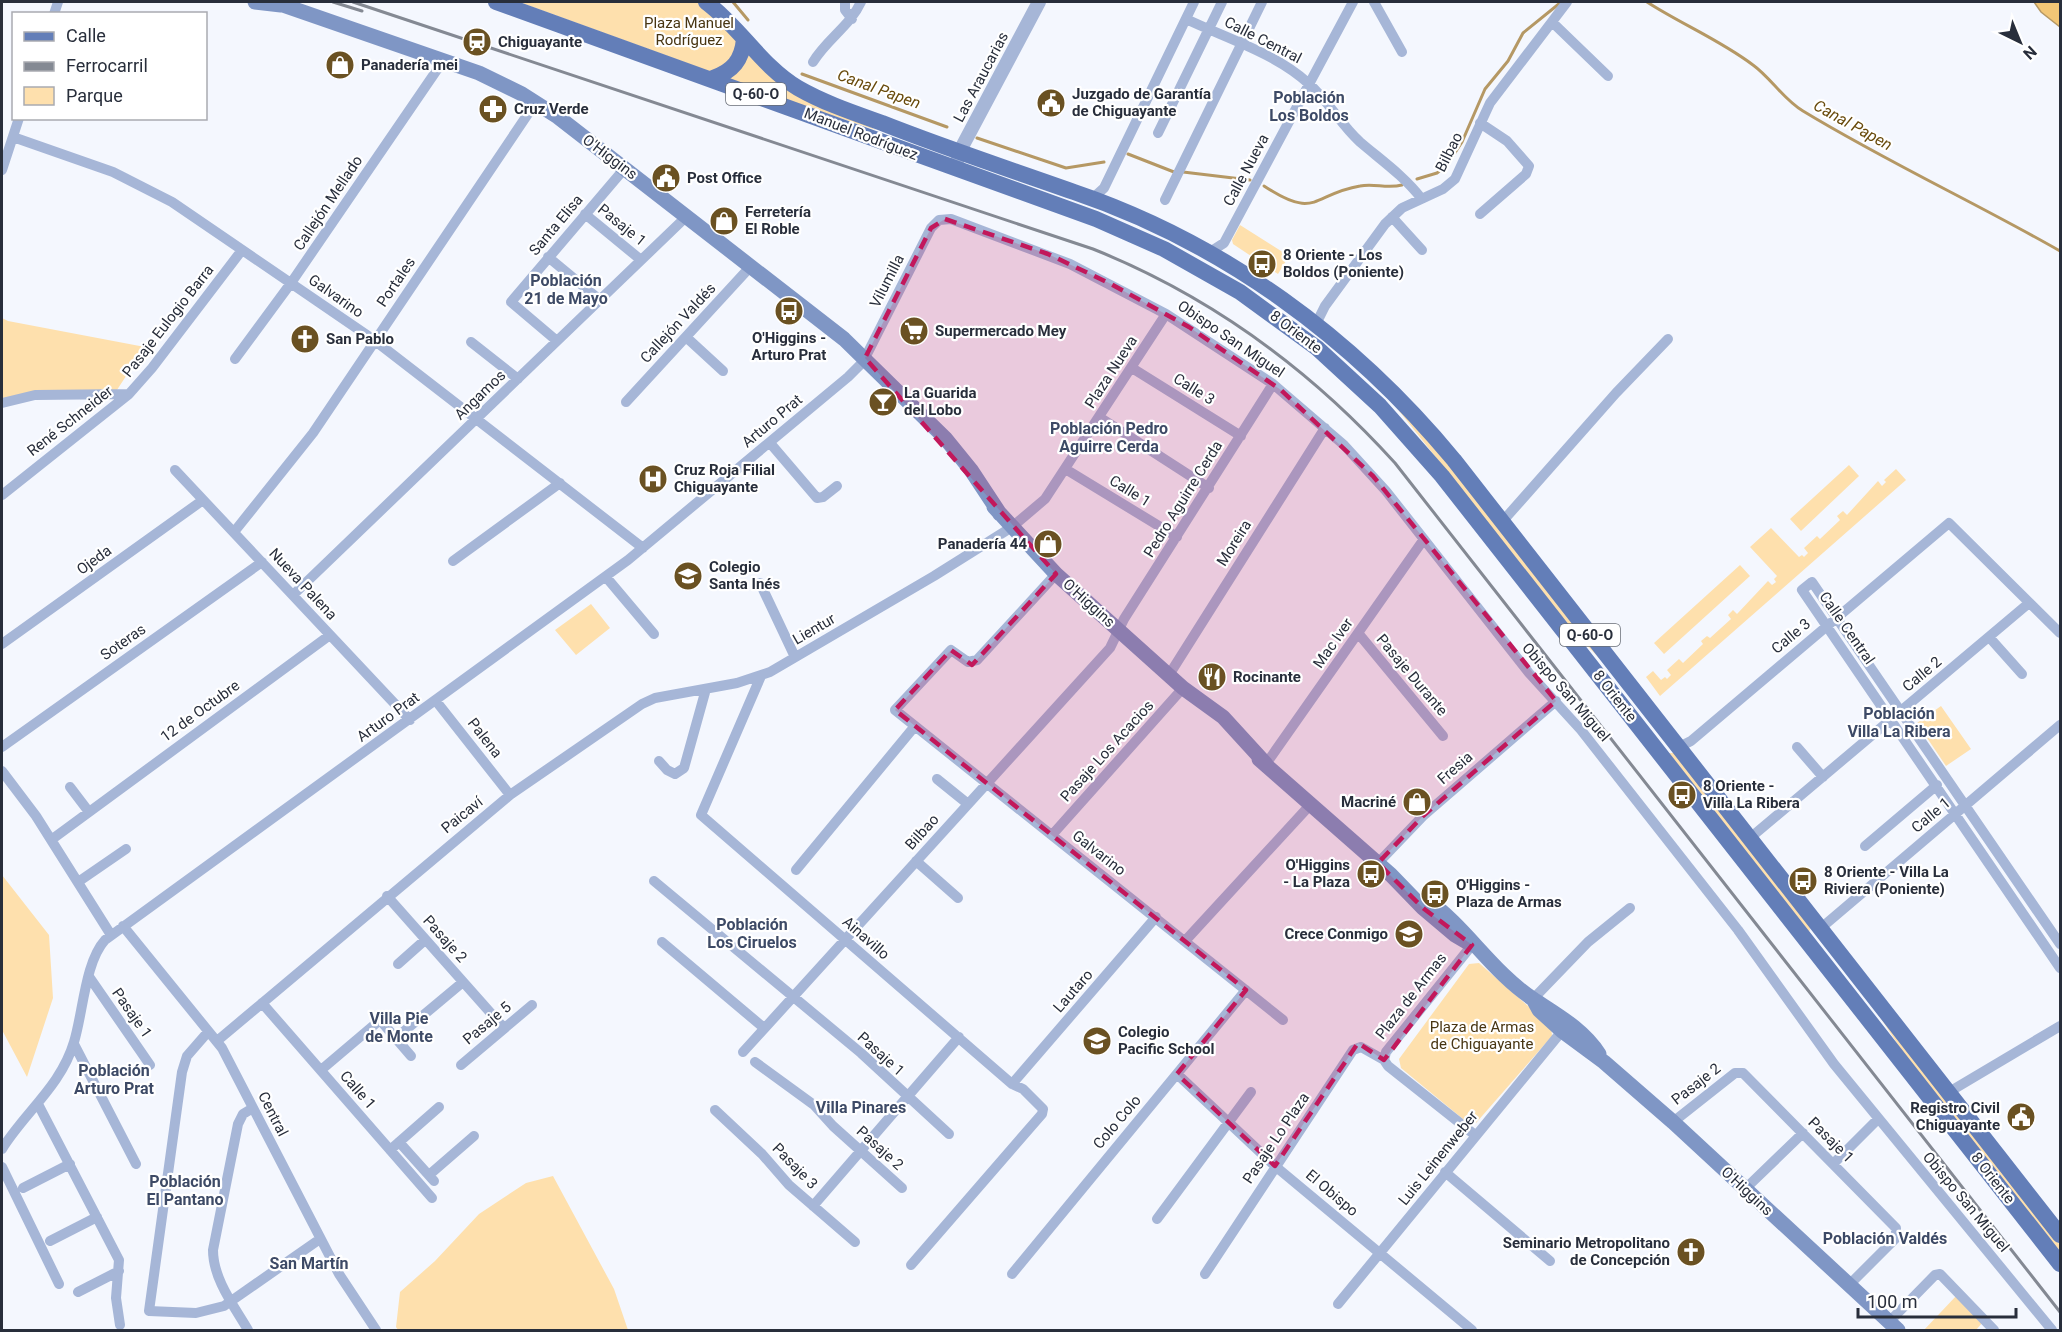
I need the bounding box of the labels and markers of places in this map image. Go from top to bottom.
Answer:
station icon: Chiguayante [461,26,493,58]
place label: Chiguayante [498,33,582,51]
shop icon: Panadería mei [324,49,356,81]
place label: Panadería mei [361,56,458,74]
place label: Juzgado de Garantía de Chiguayante [1072,85,1211,120]
public building icon: Juzgado de Garantía de Chiguayante [1035,87,1067,119]
pharmacy icon: Cruz Verde [477,93,509,125]
place label: Cruz Verde [514,100,589,118]
public building icon: Post Office [650,162,682,194]
place label: Post Office [687,169,762,187]
place label: Ferretería El Roble [745,203,811,238]
shop icon: Ferretería El Roble [708,205,740,237]
place label: 8 Oriente - Los Boldos (Poniente) [1283,246,1404,281]
bus stop icon: 8 Oriente - Los Boldos (Poniente) [1246,248,1278,280]
bus stop icon: O'Higgins - Arturo Prat [773,295,805,327]
supermarket icon: Supermercado Mey [898,315,930,347]
place label: Supermercado Mey [935,322,1067,340]
church icon: San Pablo [289,323,321,355]
place label: O'Higgins - Arturo Prat [752,329,826,364]
place label: San Pablo [326,330,394,348]
place label: La Guarida del Lobo [904,384,976,419]
bar icon: La Guarida del Lobo [867,386,899,418]
place label: Cruz Roja Filial Chiguayante [674,461,775,496]
hospital icon: Cruz Roja Filial Chiguayante [637,463,669,495]
shop icon: Panadería 44 [1032,528,1064,560]
place label: Panadería 44 [938,535,1027,553]
place label: Colegio Santa Inés [709,558,780,593]
school or university icon: Colegio Santa Inés [672,560,704,592]
restaurant icon: Rocinante [1196,661,1228,693]
place label: Rocinante [1233,668,1301,686]
place label: 8 Oriente - Villa La Ribera [1703,777,1800,812]
bus stop icon: 8 Oriente - Villa La Ribera [1666,779,1698,811]
shop icon: Macriné [1401,786,1433,818]
place label: Macriné [1341,793,1396,811]
place label: O'Higgins - La Plaza [1283,856,1350,891]
bus stop icon: O'Higgins - La Plaza [1355,858,1387,890]
place label: 8 Oriente - Villa La Riviera (Poniente) [1824,863,1949,898]
bus stop icon: 8 Oriente - Villa La Riviera (Poniente) [1787,865,1819,897]
place label: O'Higgins - Plaza de Armas [1456,876,1562,911]
bus stop icon: O'Higgins - Plaza de Armas [1419,878,1451,910]
school or university icon: Crece Conmigo [1393,918,1425,950]
place label: Crece Conmigo [1284,925,1388,943]
place label: Colegio Pacific School [1118,1023,1214,1058]
school or university icon: Colegio Pacific School [1081,1025,1113,1057]
place label: Registro Civil Chiguayante [1910,1099,2000,1134]
public building icon: Registro Civil Chiguayante [2005,1101,2037,1133]
place label: Seminario Metropolitano de Concepción [1503,1234,1670,1269]
church icon: Seminario Metropolitano de Concepción [1675,1236,1707,1268]

